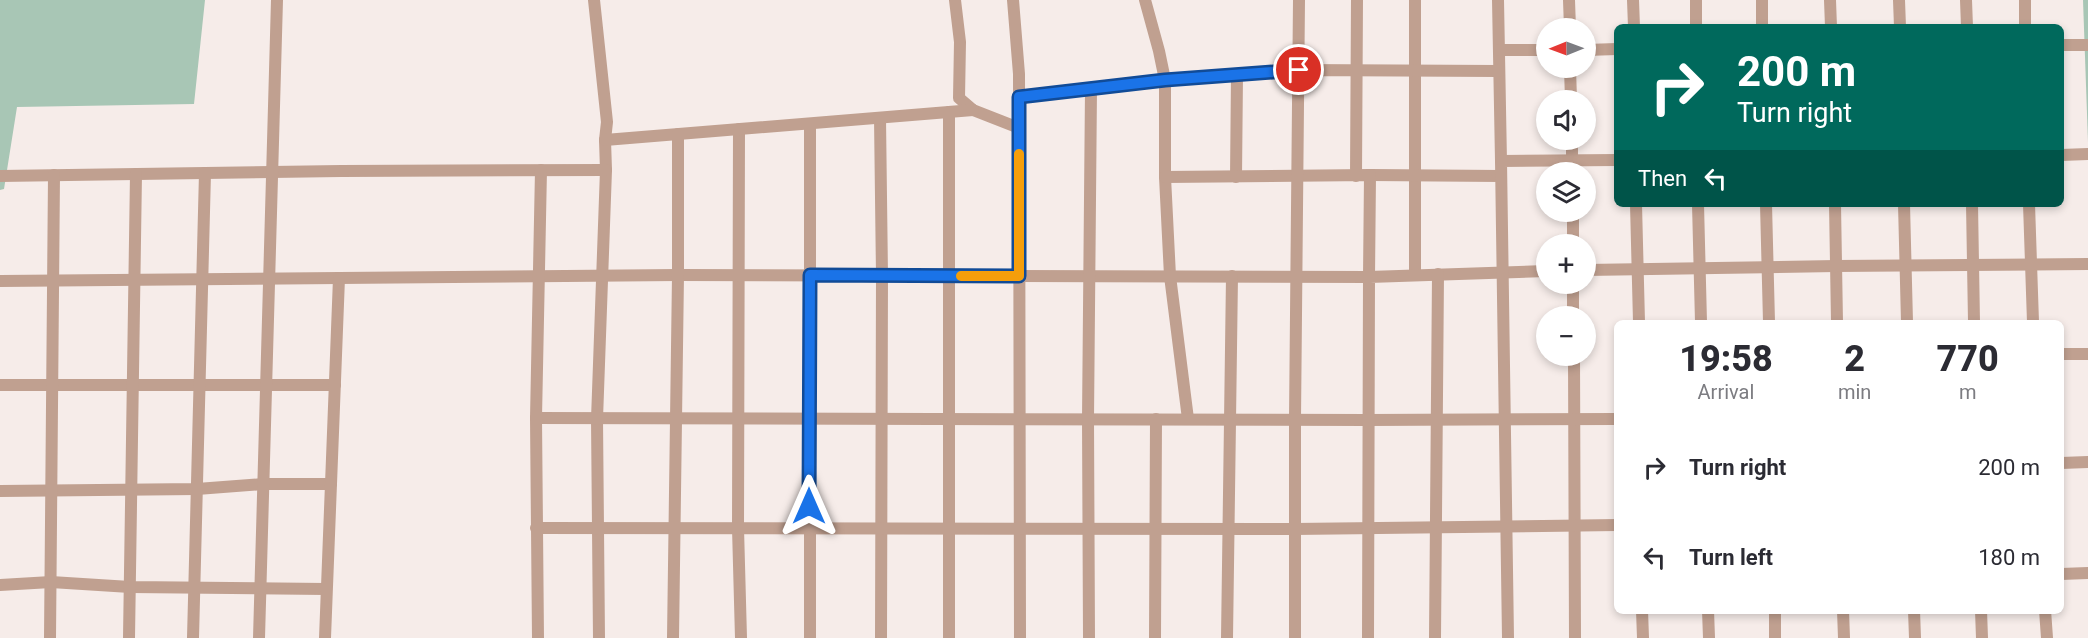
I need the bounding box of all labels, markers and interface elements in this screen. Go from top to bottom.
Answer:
north arrow [1536,18,1596,78]
map controls [1536,18,1596,366]
pin [1273,44,1324,95]
text: 200 m [1737,47,1856,96]
icon: right [1638,48,1716,126]
icon: arrive [1282,53,1315,86]
button: sound [1536,90,1596,150]
text: Turn right [1737,97,1852,129]
button: layers [1536,162,1596,222]
icon: left [1699,162,1732,195]
text: Then [1638,166,1687,191]
button: + [1536,234,1596,294]
button: − [1536,306,1596,366]
text: 19:58 [1679,338,1773,380]
text: 2 [1844,338,1865,380]
text: 770 [1937,338,1999,380]
text: Arrival [1698,380,1754,404]
text: min [1838,380,1871,404]
text: m [1959,380,1976,404]
icon: right [1638,451,1671,484]
text: Turn right [1689,455,1786,480]
text: 200 m [1978,455,2040,480]
position arrow [777,474,841,538]
icon: left [1638,541,1671,574]
text: Turn left [1689,545,1773,570]
text: 180 m [1978,545,2040,570]

